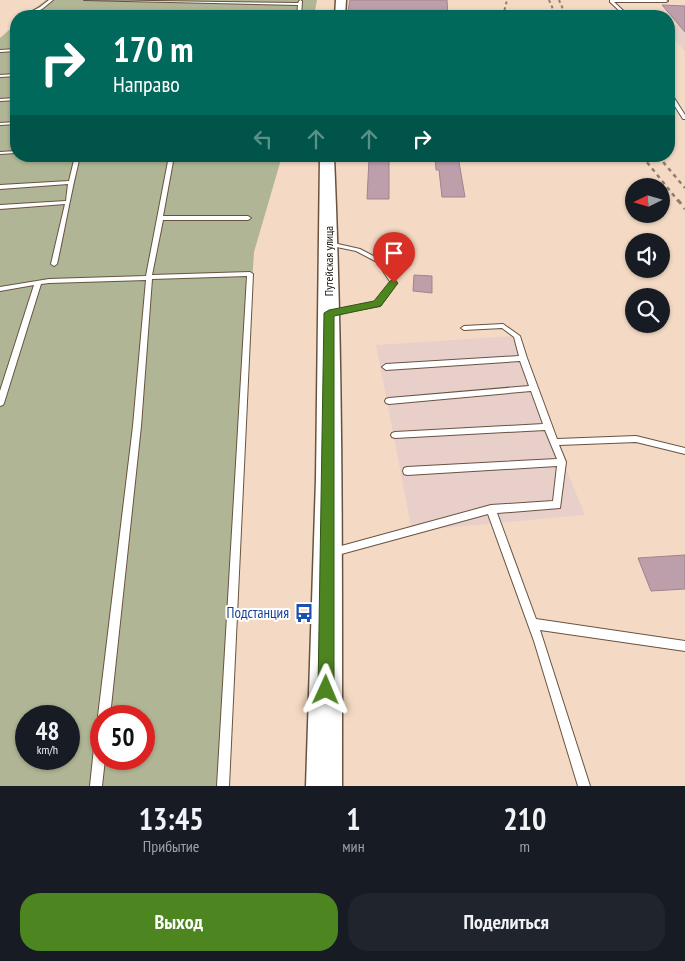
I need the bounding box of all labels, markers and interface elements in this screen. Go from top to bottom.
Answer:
text: 170 m [113,26,194,72]
icon: right [30,30,95,95]
text: Направо [113,70,180,98]
icon: left [249,125,277,153]
icon: ahead [302,125,330,153]
icon: ahead [355,125,383,153]
icon: right [408,125,436,153]
north arrow [625,178,670,222]
map controls [625,178,670,333]
street label: Путейская улица [321,226,336,296]
pin [373,232,415,283]
button: sound [625,233,670,278]
icon: arrive [380,239,408,267]
button: search [625,288,670,333]
bus stop icon: Подстанция [293,602,315,624]
place label: Подстанция [227,603,289,622]
position arrow [299,663,351,715]
speed limit sign: 50 [90,705,155,770]
text: 48 [36,715,59,747]
text: km/h [37,742,58,757]
text: 13:45 [139,799,204,838]
text: 1 [346,799,361,838]
text: 210 [503,799,546,838]
text: Прибытие [143,836,199,856]
text: мин [342,836,365,856]
text: m [520,836,530,856]
button: Выход [20,893,338,951]
button: Поделиться [348,893,665,951]

